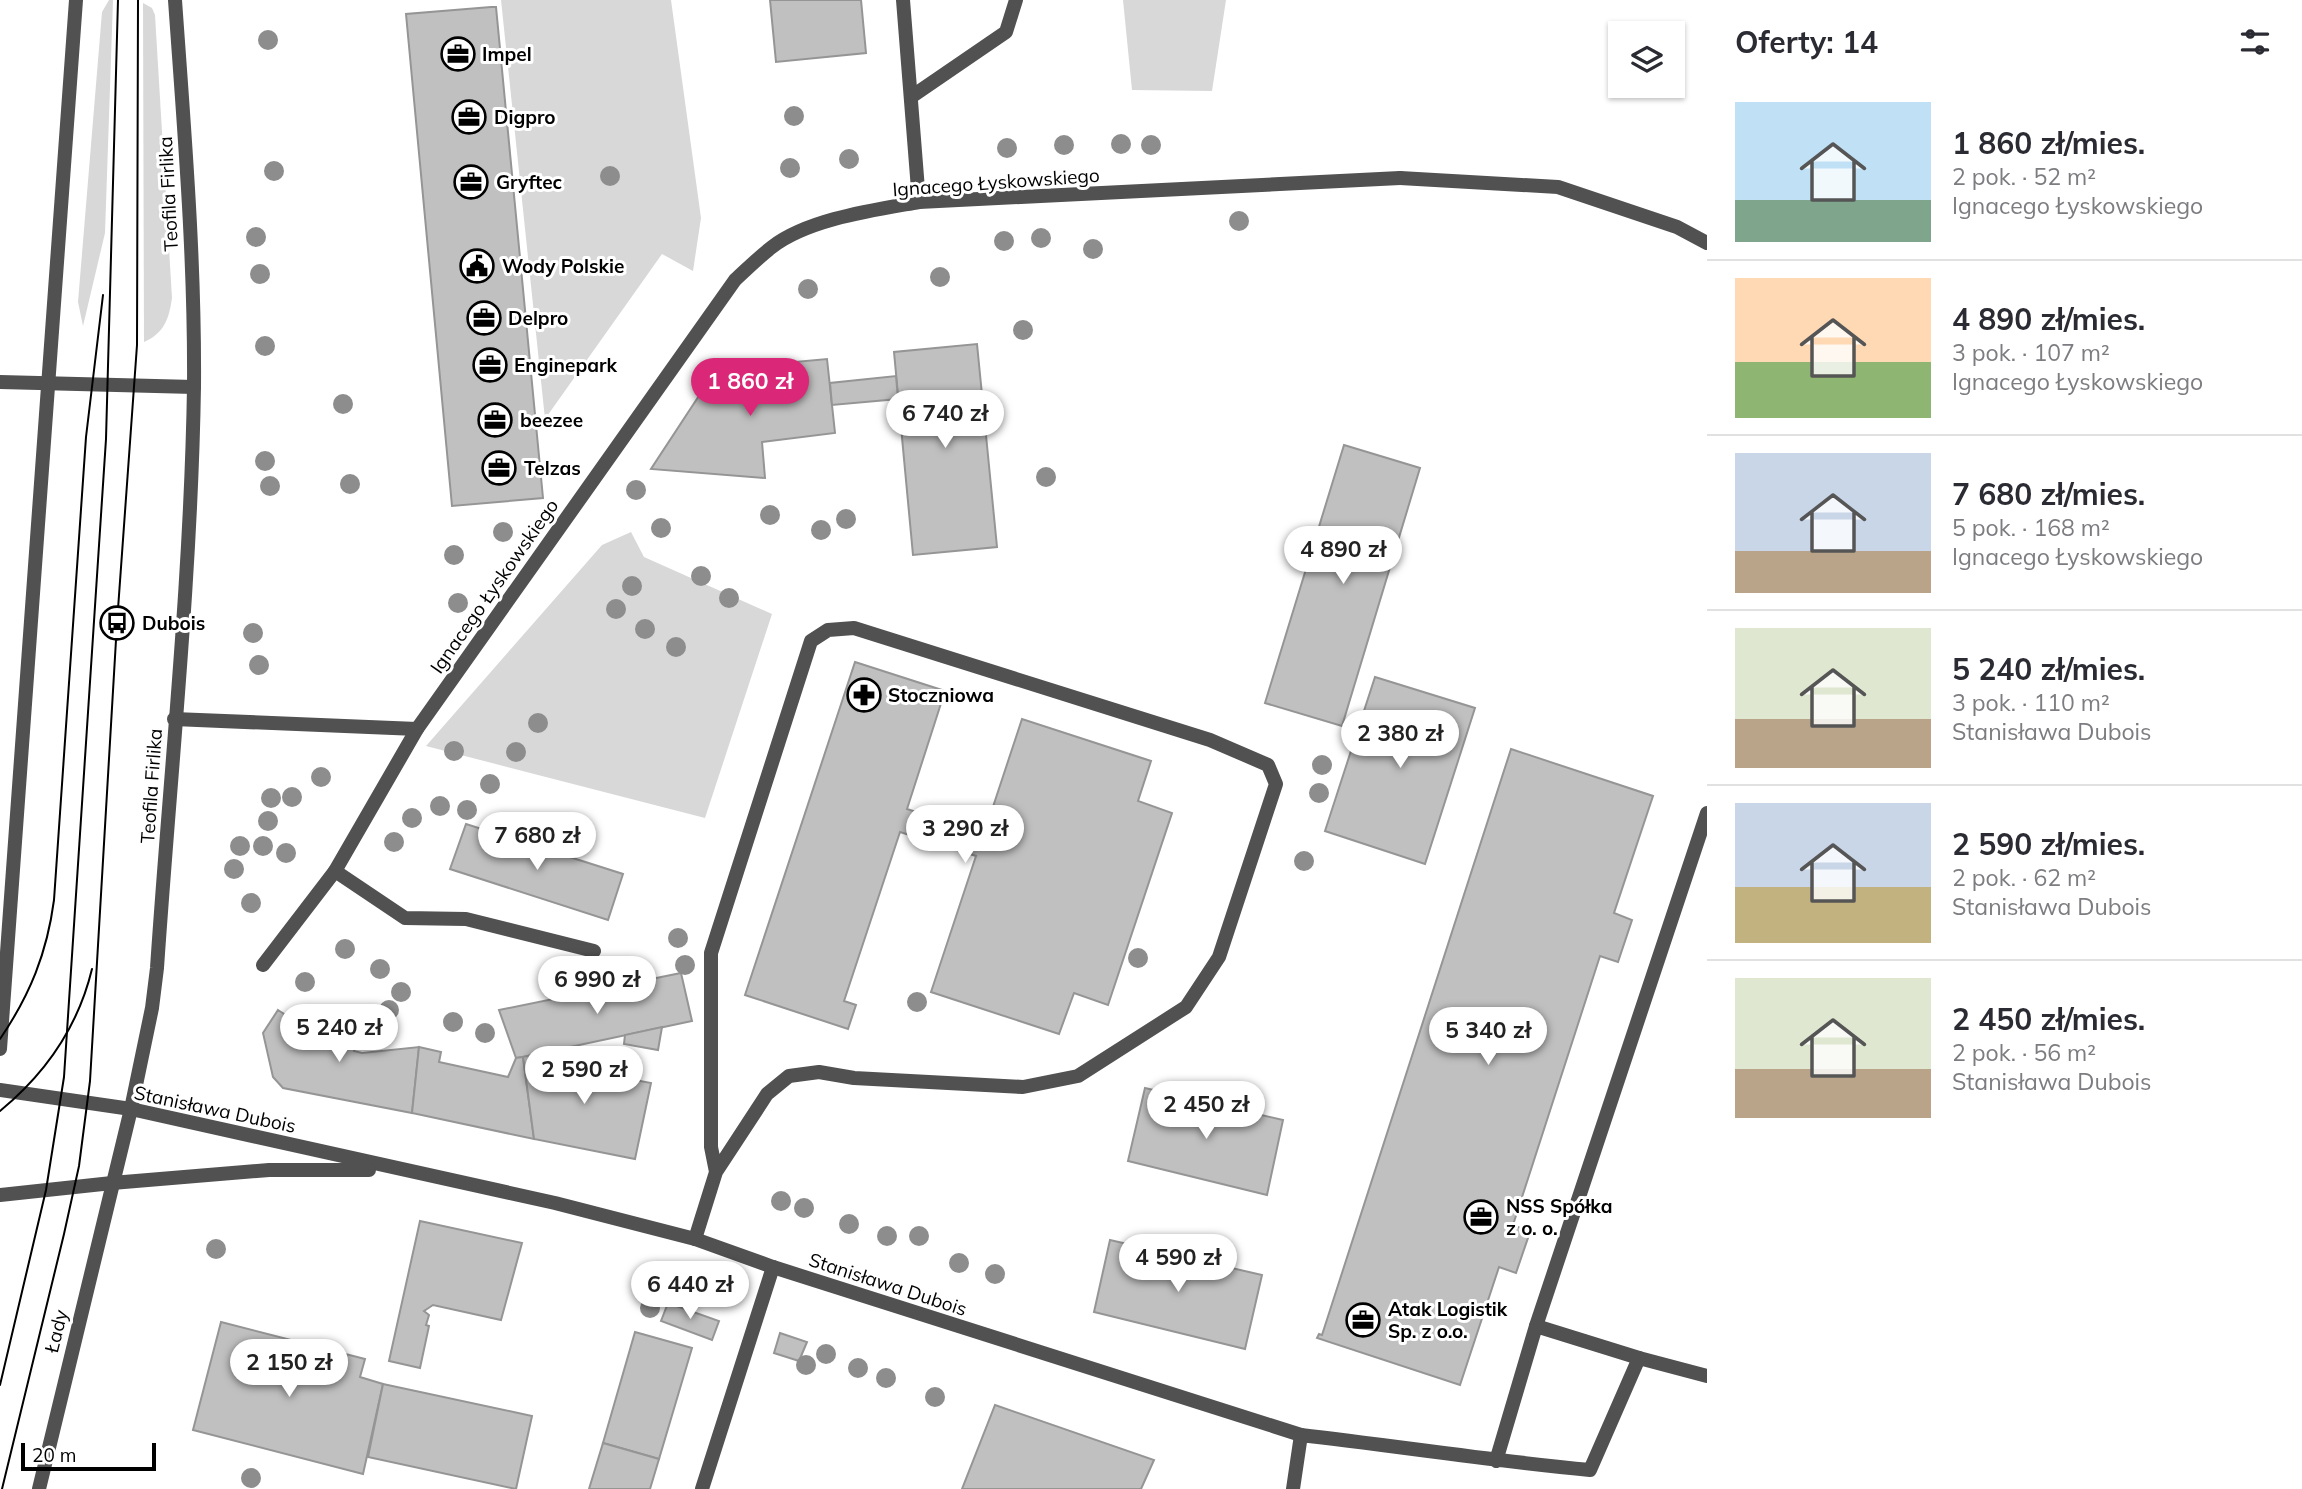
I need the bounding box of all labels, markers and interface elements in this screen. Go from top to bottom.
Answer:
map controls [1608,21,1685,98]
button: layers [1608,21,1685,98]
text: Oferty: 14 [1735,23,1878,61]
icon: filters [2236,23,2274,61]
office icon: Impel [439,35,477,73]
place label: Impel [482,42,532,66]
office icon: Digpro [450,98,488,136]
place label: Digpro [494,105,556,129]
text: 1 860 zł/mies. [1952,124,2145,162]
icon: home [1791,130,1875,214]
street label: Teofila Firlika [153,136,183,252]
text: 2 pok. · 52 m² [1952,162,2096,191]
office icon: Gryftec [452,163,490,201]
street label: Ignacego Łyskowskiego [892,163,1100,201]
place label: Gryftec [496,170,563,194]
text: Ignacego Łyskowskiego [1952,191,2203,220]
public building icon: Wody Polskie [458,247,496,285]
place label: Wody Polskie [502,254,624,278]
office icon: Delpro [465,299,503,337]
text: 4 890 zł/mies. [1952,300,2145,338]
place label: Delpro [508,306,568,330]
icon: home [1791,306,1875,390]
text: 3 pok. · 107 m² [1952,338,2110,367]
office icon: Enginepark [471,346,509,384]
place label: Enginepark [514,353,617,377]
pin: 1 860 zł [678,358,822,418]
text: 1 860 zł [707,366,793,395]
text: Ignacego Łyskowskiego [1952,367,2203,396]
pin: 6 740 zł [873,391,1017,450]
text: 6 740 zł [902,398,988,427]
office icon: beezee [476,401,514,439]
place label: beezee [520,408,583,432]
office icon: Telzas [480,449,518,487]
place label: Telzas [524,456,581,480]
text: 7 680 zł/mies. [1952,475,2145,513]
icon: home [1791,481,1875,565]
street label: Ignacego Łyskowskiego [425,494,563,678]
text: 5 pok. · 168 m² [1952,513,2110,542]
pin: 4 890 zł [1271,526,1415,586]
text: 4 890 zł [1300,534,1386,563]
text: Ignacego Łyskowskiego [1952,542,2203,571]
bus stop icon: Dubois [98,604,136,642]
place label: Dubois [142,611,205,635]
text: 5 240 zł/mies. [1952,650,2145,688]
icon: home [1791,656,1875,740]
pharmacy icon: Stoczniowa [845,676,883,714]
place label: Stoczniowa [888,683,994,707]
text: 3 pok. · 110 m² [1952,688,2110,717]
pin: 2 380 zł [1328,710,1472,770]
text: Stanisława Dubois [1952,717,2151,746]
text: 2 380 zł [1357,718,1443,747]
street label: Teofila Firlika [135,728,167,844]
pin: 3 290 zł [893,806,1037,865]
pin: 7 680 zł [465,812,609,872]
text: 3 290 zł [922,813,1008,842]
text: 7 680 zł [494,820,580,849]
text: 2 590 zł/mies. [1952,825,2145,863]
icon: home [1791,831,1875,915]
text: 2 pok. · 62 m² [1952,863,2096,892]
text: Stanisława Dubois [1952,892,2151,921]
pin: 6 990 zł [525,956,669,1016]
text: 6 990 zł [554,964,640,993]
text: 2 450 zł/mies. [1952,1000,2145,1038]
pin: 5 240 zł [267,1004,411,1064]
icon: home [1791,1006,1875,1090]
pin: 5 340 zł [1416,1007,1560,1067]
text: 5 240 zł [296,1012,382,1041]
text: 5 340 zł [1445,1015,1531,1044]
text: 2 pok. · 56 m² [1952,1038,2096,1067]
pin: 2 590 zł [512,1046,656,1106]
text: 2 590 zł [541,1054,627,1083]
text: Stanisława Dubois [1952,1067,2151,1096]
street label: Stanisława Dubois [132,1080,298,1138]
pin: 2 450 zł [1134,1082,1278,1141]
text: 2 450 zł [1163,1089,1249,1118]
place label: NSS Spółka z o. o. [1506,1194,1612,1240]
office icon: NSS Spółka z o. o. [1462,1198,1500,1236]
pin: 4 590 zł [1106,1234,1250,1294]
text: 4 590 zł [1135,1242,1221,1271]
street label: Stanisława Dubois [806,1247,970,1321]
pin: 6 440 zł [618,1262,762,1321]
text: 6 440 zł [647,1269,733,1298]
place label: Atak Logistik Sp. z o.o. [1388,1297,1508,1343]
office icon: Atak Logistik Sp. z o.o. [1344,1301,1382,1339]
street label: Łady [39,1307,73,1356]
pin: 2 150 zł [217,1340,361,1399]
text: 2 150 zł [246,1347,332,1376]
scale bar [21,1440,156,1472]
text: 20 m [32,1443,76,1467]

